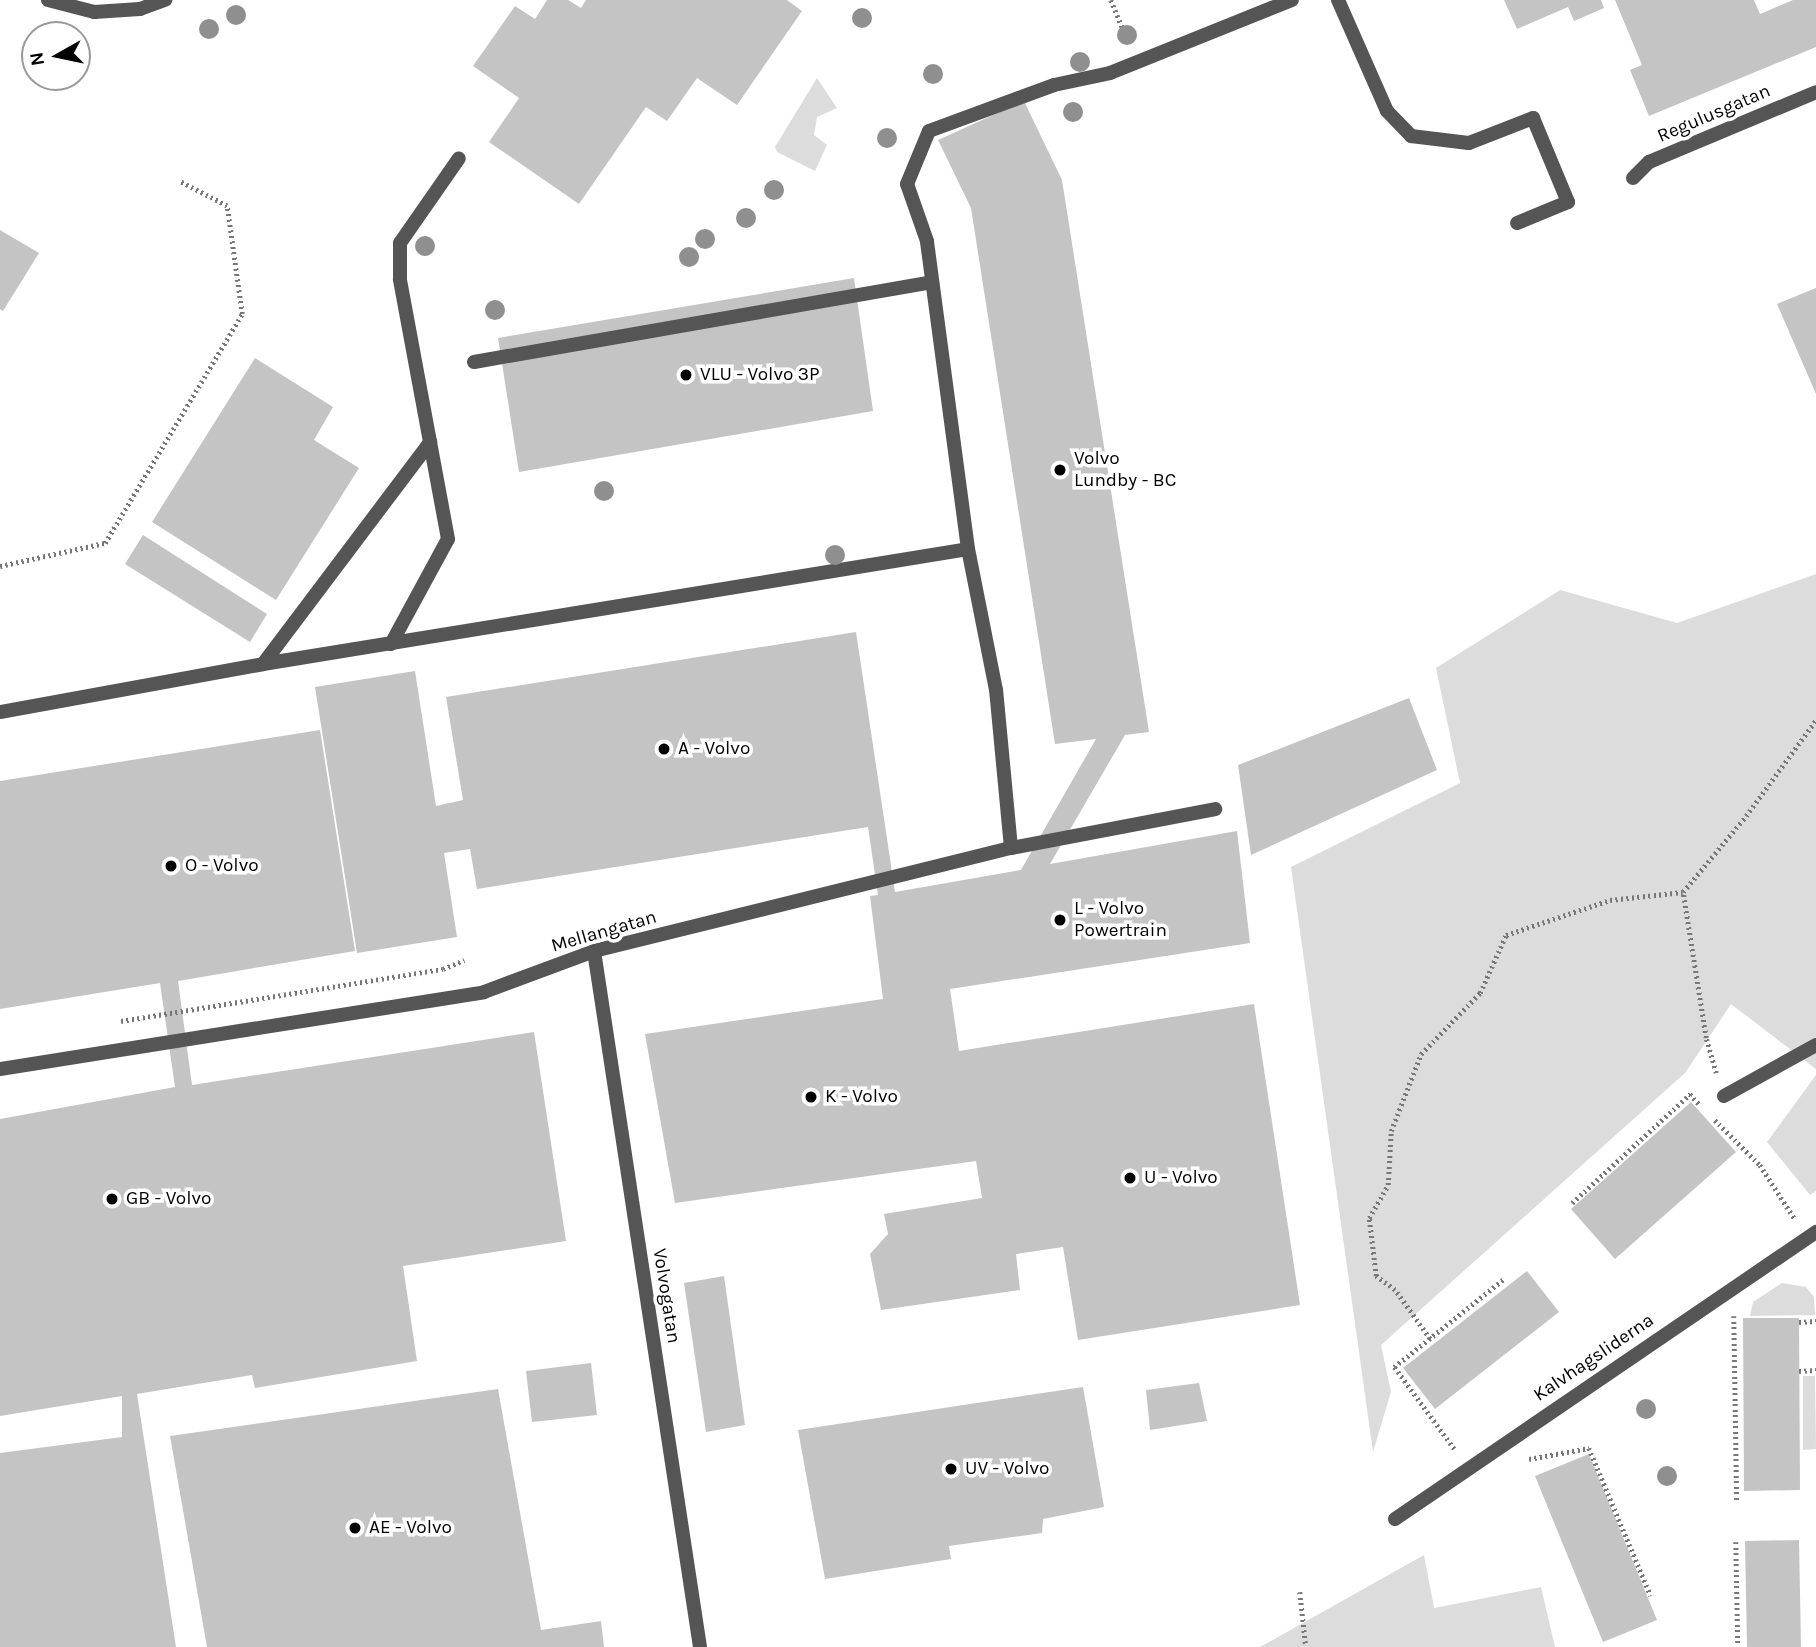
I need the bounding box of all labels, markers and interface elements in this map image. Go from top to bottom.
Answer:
north arrow [21,21,91,91]
text: N [25,51,49,67]
street label: Regulusgatan [1654,80,1774,148]
place label: VLU - Volvo 3P [700,364,820,386]
marker: VLU - Volvo 3P [678,367,694,383]
place label: Volvo Lundby - BC [1074,448,1176,492]
marker: Volvo Lundby - BC [1052,462,1068,478]
place label: A - Volvo [678,738,750,760]
marker: A - Volvo [656,741,672,757]
place label: O - Volvo [185,855,259,877]
marker: O - Volvo [163,858,179,874]
place label: L - Volvo Powertrain [1074,898,1167,942]
street label: Mellangatan [549,906,659,958]
marker: L - Volvo Powertrain [1052,912,1068,928]
place label: K - Volvo [825,1086,898,1108]
marker: K - Volvo [803,1089,819,1105]
place label: U - Volvo [1144,1167,1218,1189]
marker: U - Volvo [1122,1170,1138,1186]
place label: GB - Volvo [126,1188,211,1210]
marker: GB - Volvo [104,1191,120,1207]
street label: Volvogatan [647,1247,685,1345]
street label: Kalvhagsliderna [1529,1309,1659,1407]
place label: UV - Volvo [965,1458,1049,1480]
marker: UV - Volvo [943,1461,959,1477]
place label: AE - Volvo [369,1517,452,1539]
marker: AE - Volvo [347,1520,363,1536]

